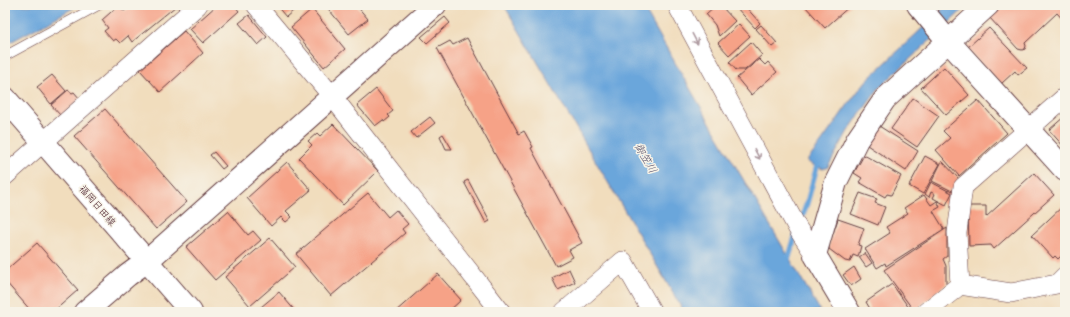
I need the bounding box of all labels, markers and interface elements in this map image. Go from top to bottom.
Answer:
one-way arrow [692,33,700,45]
water label: 御笠川 [632,140,660,176]
one-way arrow [754,148,761,160]
street label: 福岡日田線 [76,182,119,228]

